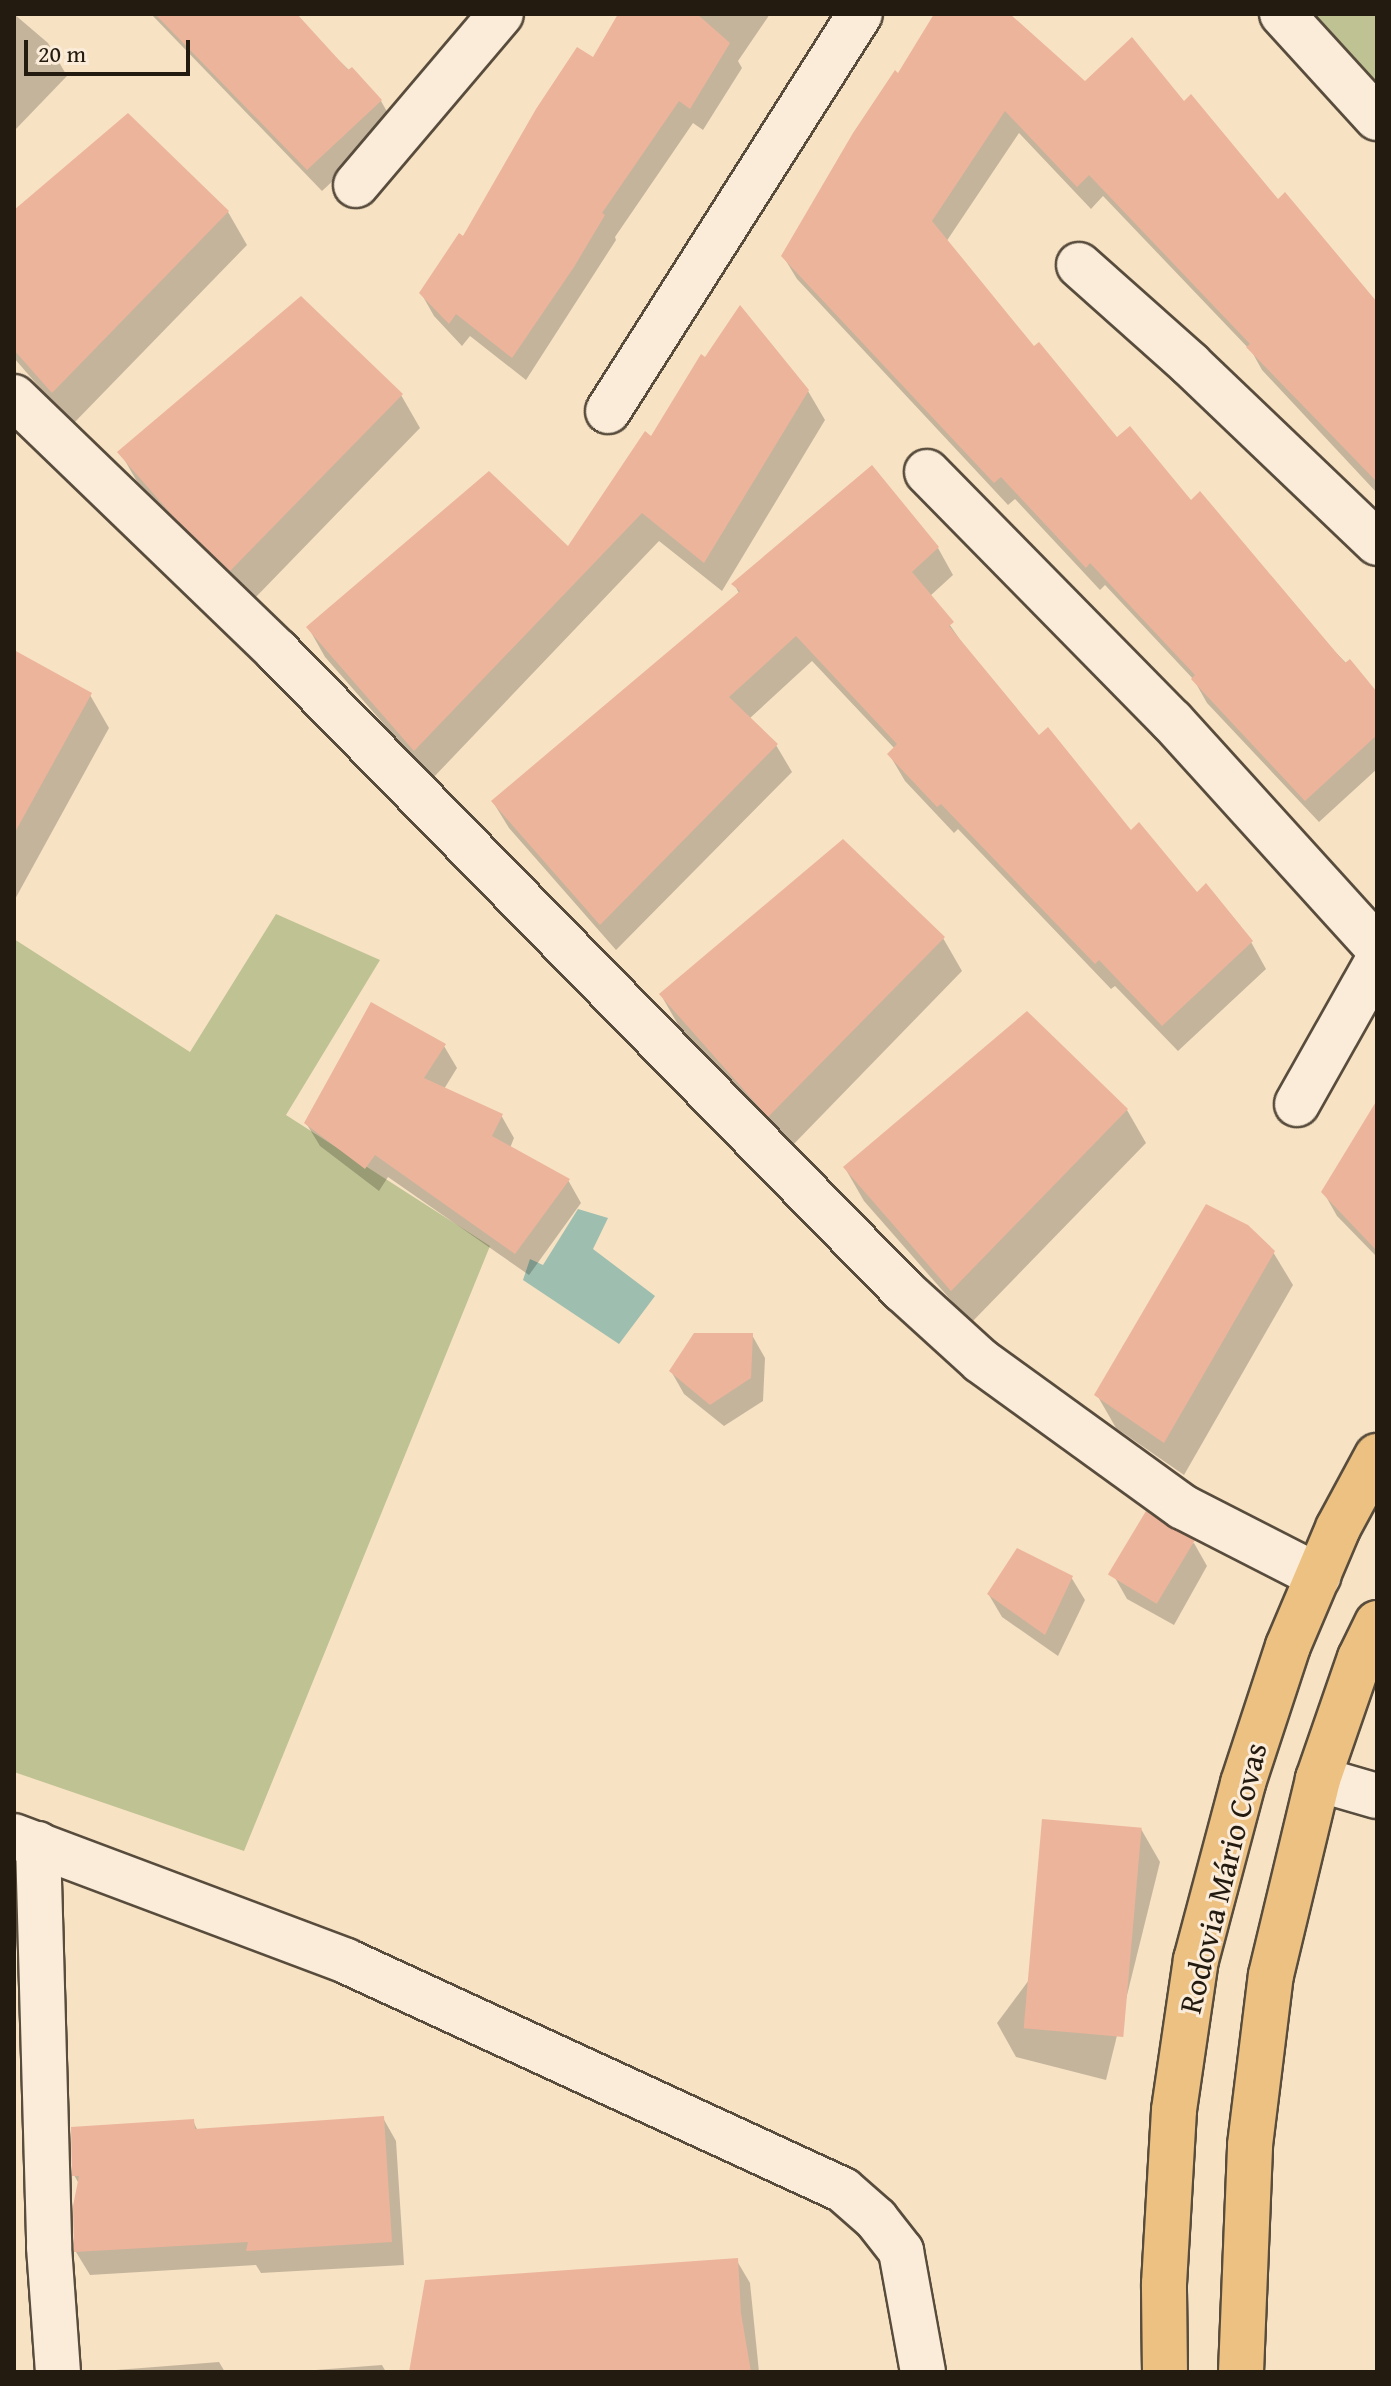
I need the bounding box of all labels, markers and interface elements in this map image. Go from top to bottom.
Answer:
scale bar [28,24,194,74]
text: 20 m [38,36,86,71]
street label: Rodovia Mário Covas [1171,1739,1275,2017]

